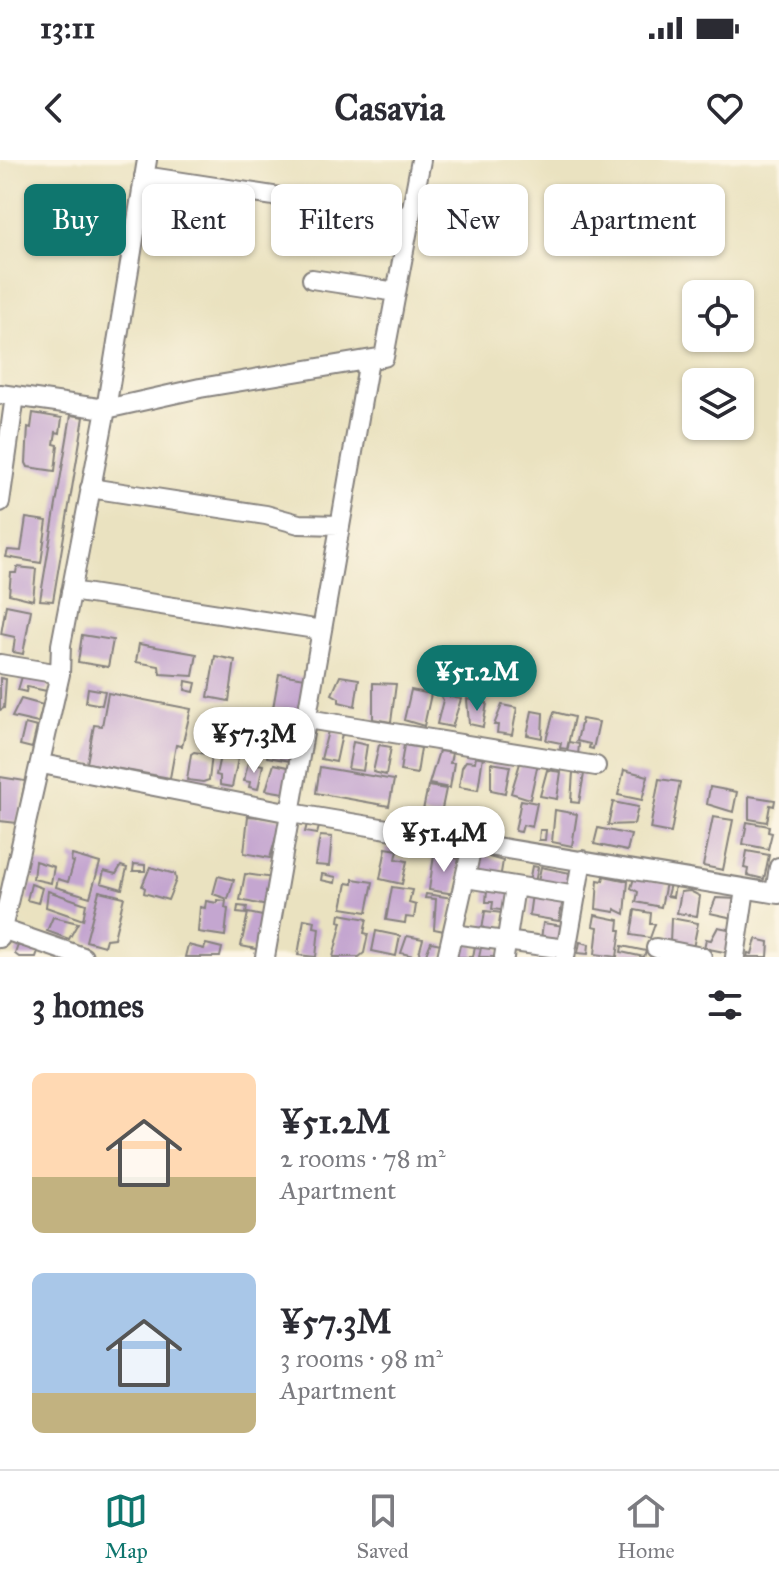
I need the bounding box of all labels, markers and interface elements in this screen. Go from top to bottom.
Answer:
text: 13:11 [40,10,95,46]
icon: back [32,86,76,130]
text: Casavia [334,86,445,130]
icon: heart [703,86,747,130]
chip: Buy [24,184,126,256]
chip: Rent [142,184,255,256]
chip: Filters [271,184,402,256]
chip: New [418,184,528,256]
chip: Apartment [544,184,725,256]
map controls [682,280,754,440]
button: locate [682,280,754,352]
button: layers [682,368,754,440]
pin: ¥51.2M [412,645,542,713]
text: ¥51.2M [435,655,519,687]
pin: ¥57.3M [189,707,319,775]
text: ¥57.3M [211,717,297,749]
pin: ¥51.4M [379,806,509,874]
text: ¥51.4M [401,816,487,848]
icon: filters [703,983,747,1027]
text: 3 homes [32,985,144,1026]
text: ¥51.2M [280,1101,390,1142]
icon: home [96,1105,192,1201]
text: 2 rooms · 78 m² [280,1142,445,1174]
text: Apartment [280,1174,396,1206]
text: ¥57.3M [280,1301,392,1342]
icon: home [96,1305,192,1401]
text: 3 rooms · 98 m² [280,1342,443,1374]
text: Apartment [280,1374,396,1406]
tab: Map [104,1489,148,1564]
tab: Saved [357,1489,409,1564]
tab: Home [617,1489,675,1564]

